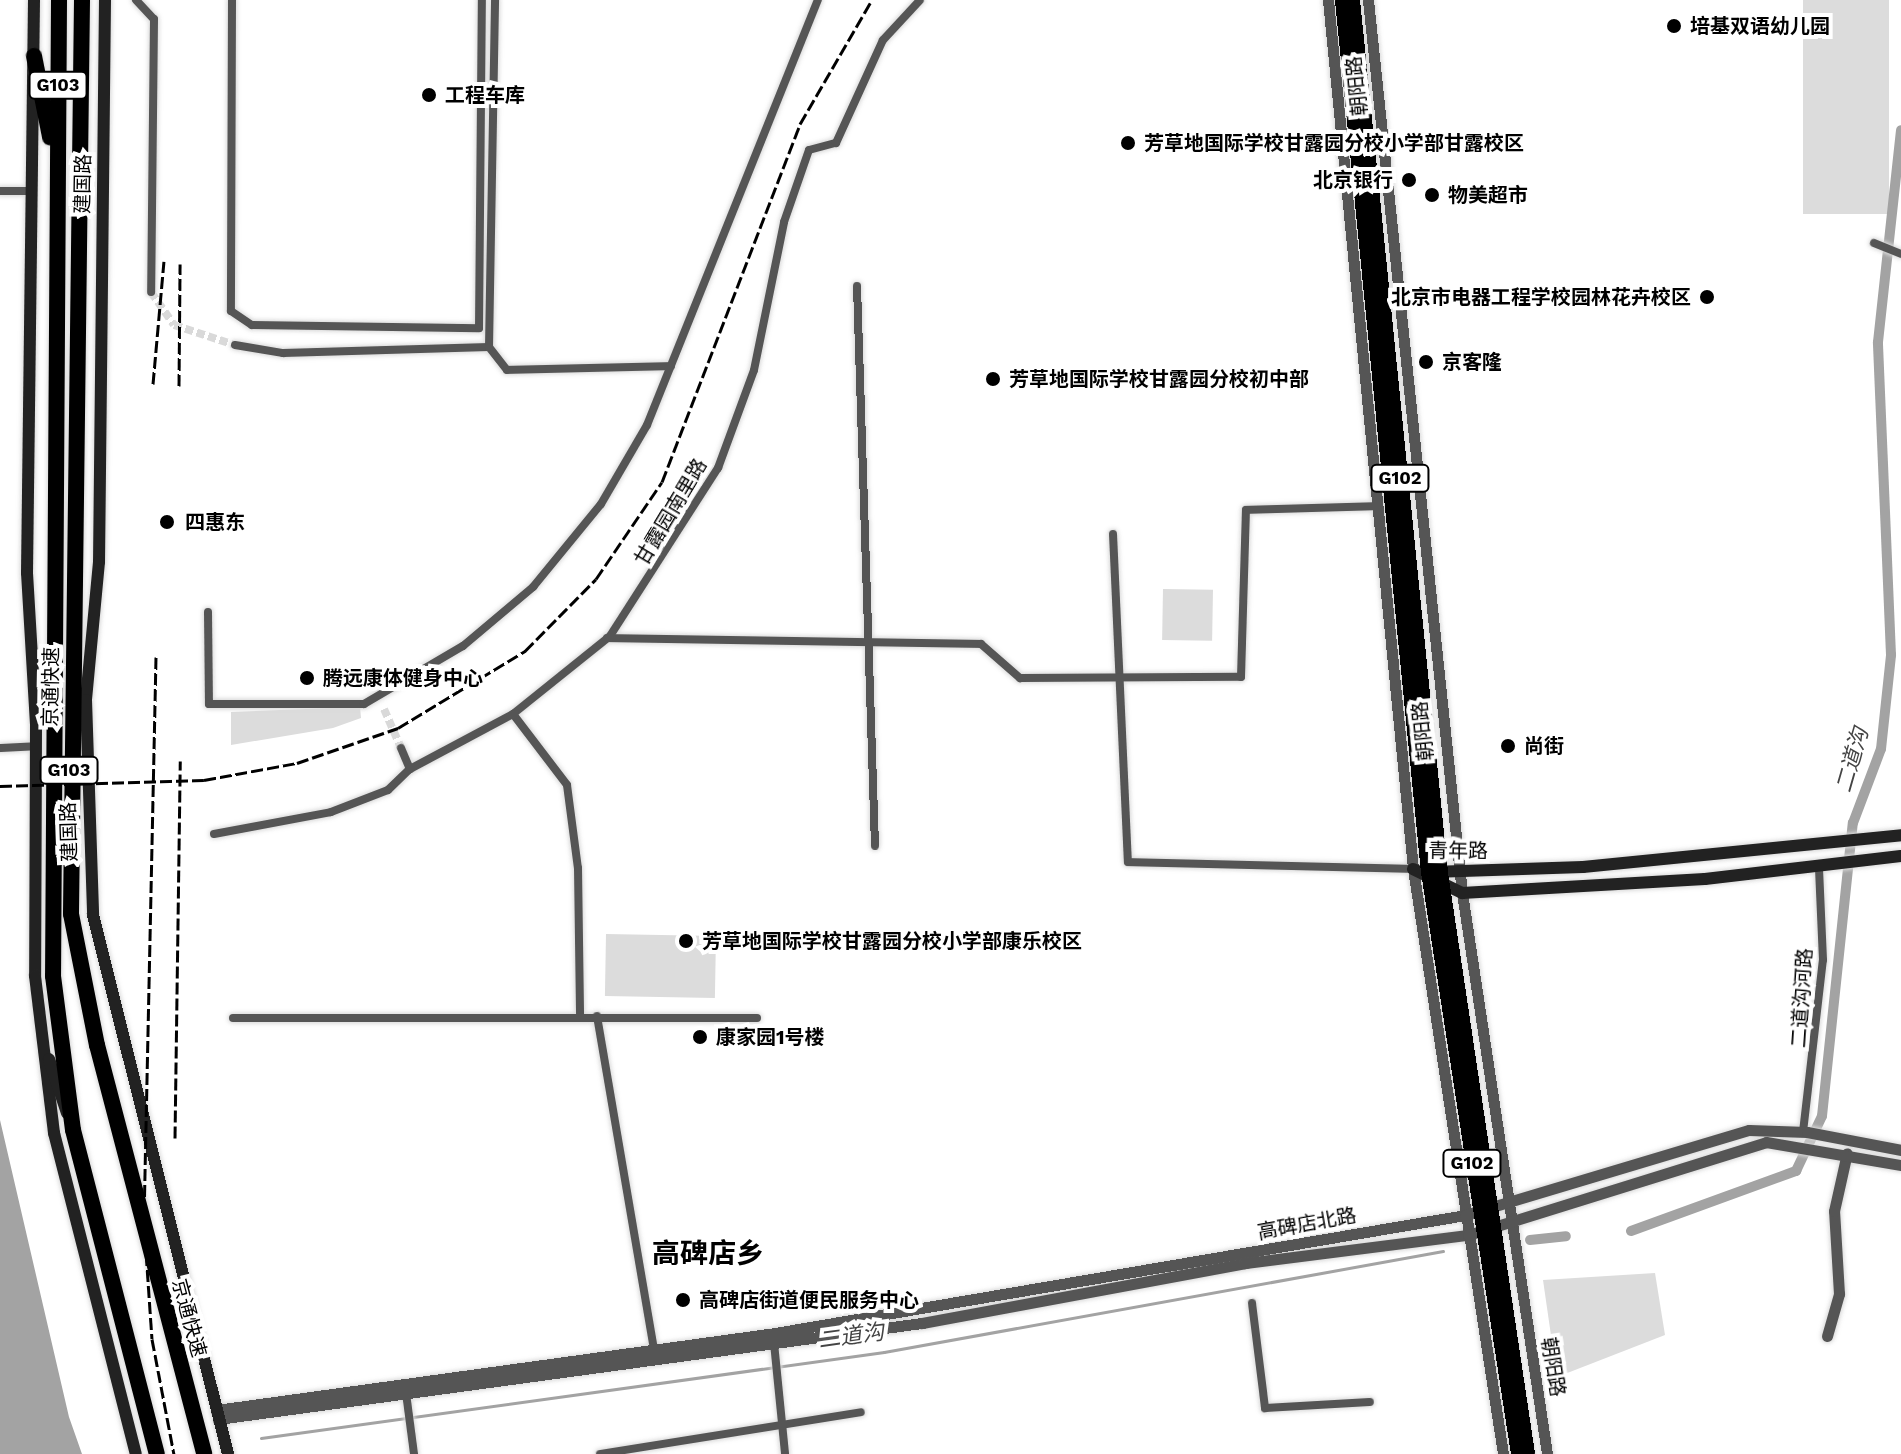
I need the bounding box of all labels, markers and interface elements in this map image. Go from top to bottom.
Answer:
place label: 培基双语幼儿园 [1690,14,1830,38]
marker: 培基双语幼儿园 [1665,17,1683,35]
street label: 朝阳路 [1342,55,1372,117]
road number: G103 [28,71,88,99]
place label: 工程车库 [445,83,525,107]
marker: 工程车库 [420,86,438,104]
place label: 芳草地国际学校甘露园分校小学部甘露校区 [1144,131,1524,155]
marker: 芳草地国际学校甘露园分校小学部甘露校区 [1119,134,1137,152]
street label: 建国路 [70,154,96,214]
place label: 北京银行 [1313,168,1393,192]
marker: 北京银行 [1400,171,1418,189]
place label: 物美超市 [1448,183,1528,207]
marker: 物美超市 [1423,186,1441,204]
place label: 北京市电器工程学校园林花卉校区 [1391,285,1691,309]
marker: 北京市电器工程学校园林花卉校区 [1698,288,1716,306]
place label: 京客隆 [1442,350,1502,374]
marker: 京客隆 [1417,353,1435,371]
place label: 芳草地国际学校甘露园分校初中部 [1009,367,1309,391]
marker: 芳草地国际学校甘露园分校初中部 [984,370,1002,388]
street label: 甘露园南里路 [630,454,712,570]
road number: G102 [1370,464,1430,492]
place label: 四惠东 [185,510,245,534]
marker: 四惠东 [156,511,178,533]
street label: 京通快速 [38,647,64,727]
place label: 腾远康体健身中心 [323,666,483,690]
marker: 腾远康体健身中心 [298,669,316,687]
street label: 朝阳路 [1408,700,1438,762]
water label: 二道沟 [1830,725,1874,795]
place label: 尚街 [1524,734,1564,758]
marker: 尚街 [1499,737,1517,755]
road number: G103 [39,756,99,784]
street label: 建国路 [56,802,82,862]
street label: 青年路 [1428,838,1488,864]
place label: 芳草地国际学校甘露园分校小学部康乐校区 [702,929,1082,953]
marker: 芳草地国际学校甘露园分校小学部康乐校区 [677,932,695,950]
street label: 二道沟河路 [1787,947,1817,1049]
place label: 康家园1号楼 [716,1025,825,1049]
marker: 康家园1号楼 [691,1028,709,1046]
road number: G102 [1442,1149,1502,1177]
street label: 高碑店北路 [1256,1203,1358,1245]
district label: 高碑店乡 [652,1237,764,1271]
street label: 京通快速 [167,1276,211,1360]
place label: 高碑店街道便民服务中心 [699,1288,919,1312]
marker: 高碑店街道便民服务中心 [674,1291,692,1309]
water label: 二道沟 [816,1318,886,1354]
street label: 朝阳路 [1536,1335,1570,1399]

